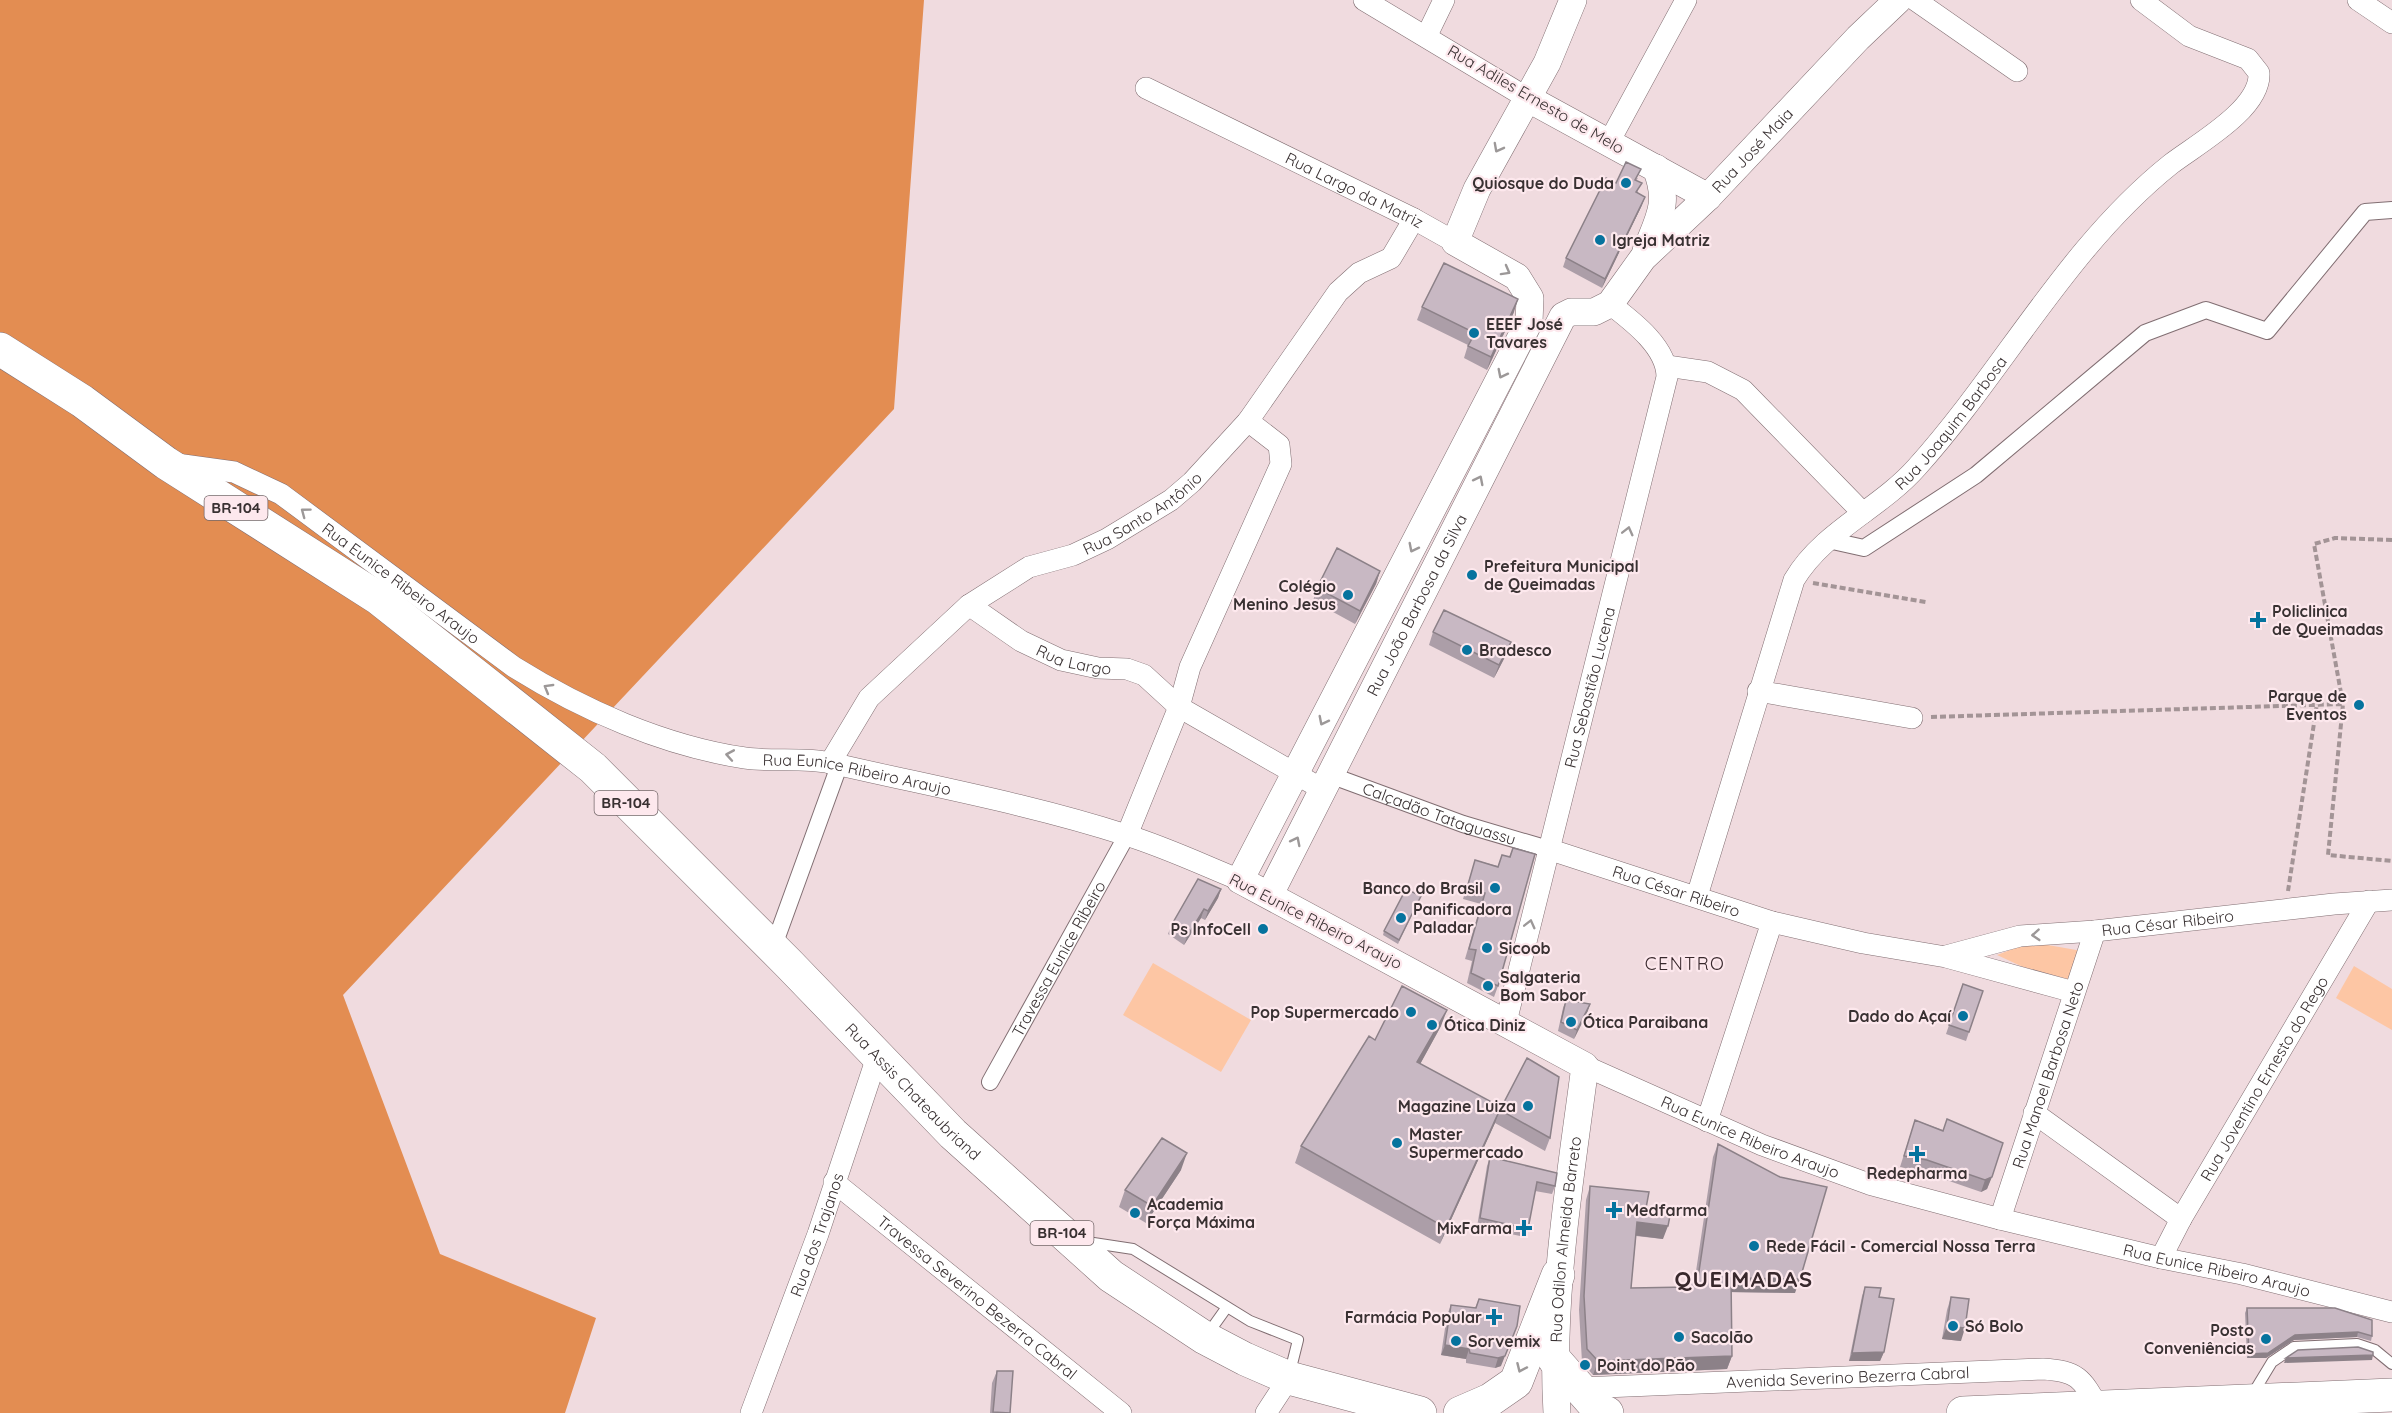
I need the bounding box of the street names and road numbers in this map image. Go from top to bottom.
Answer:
street label: Rua Adiles Ernesto de Melo [1444,40,1628,158]
street label: Rua José Maia [1707,103,1797,197]
street label: Rua Largo da Matriz [1282,148,1427,232]
street label: Rua Joaquim Barbosa [1891,352,2011,494]
street label: Rua Santo Antônio [1080,468,1206,559]
road number: BR-104 [204,496,268,520]
street label: Rua João Barbosa da Silva [1362,511,1471,699]
street label: Rua Eunice Ribeiro Araujo [318,518,484,648]
street label: Rua Sebastião Lucena [1560,605,1619,770]
street label: Rua Largo [1033,640,1112,679]
street label: Rua Eunice Ribeiro Araujo [762,750,953,799]
street label: Calçadão Tataguassu [1360,778,1518,849]
road number: BR-104 [594,791,658,815]
street label: Rua César Ribeiro [1610,861,1743,921]
street label: Rua Eunice Ribeiro Araujo [1226,869,1406,973]
street label: Travessa Eunice Ribeiro [1007,877,1110,1040]
street label: Rua César Ribeiro [2101,905,2235,940]
street label: Rua Joventino Ernesto do Rego [2196,972,2332,1185]
street label: Rua Manoel Barbosa Neto [2007,979,2088,1171]
street label: Rua Assis Chateaubriand [841,1019,985,1164]
street label: Rua Eunice Ribeiro Araujo [1658,1091,1842,1182]
street label: Rua Odilon Almeida Barreto [1546,1135,1585,1343]
street label: Rua dos Trajanos [785,1170,848,1299]
street label: Travessa Severino Bezerra Cabral [873,1211,1081,1384]
road number: BR-104 [1030,1221,1094,1245]
street label: Rua Eunice Ribeiro Araujo [2121,1239,2312,1301]
street label: Avenida Severino Bezerra Cabral [1726,1362,1970,1392]

